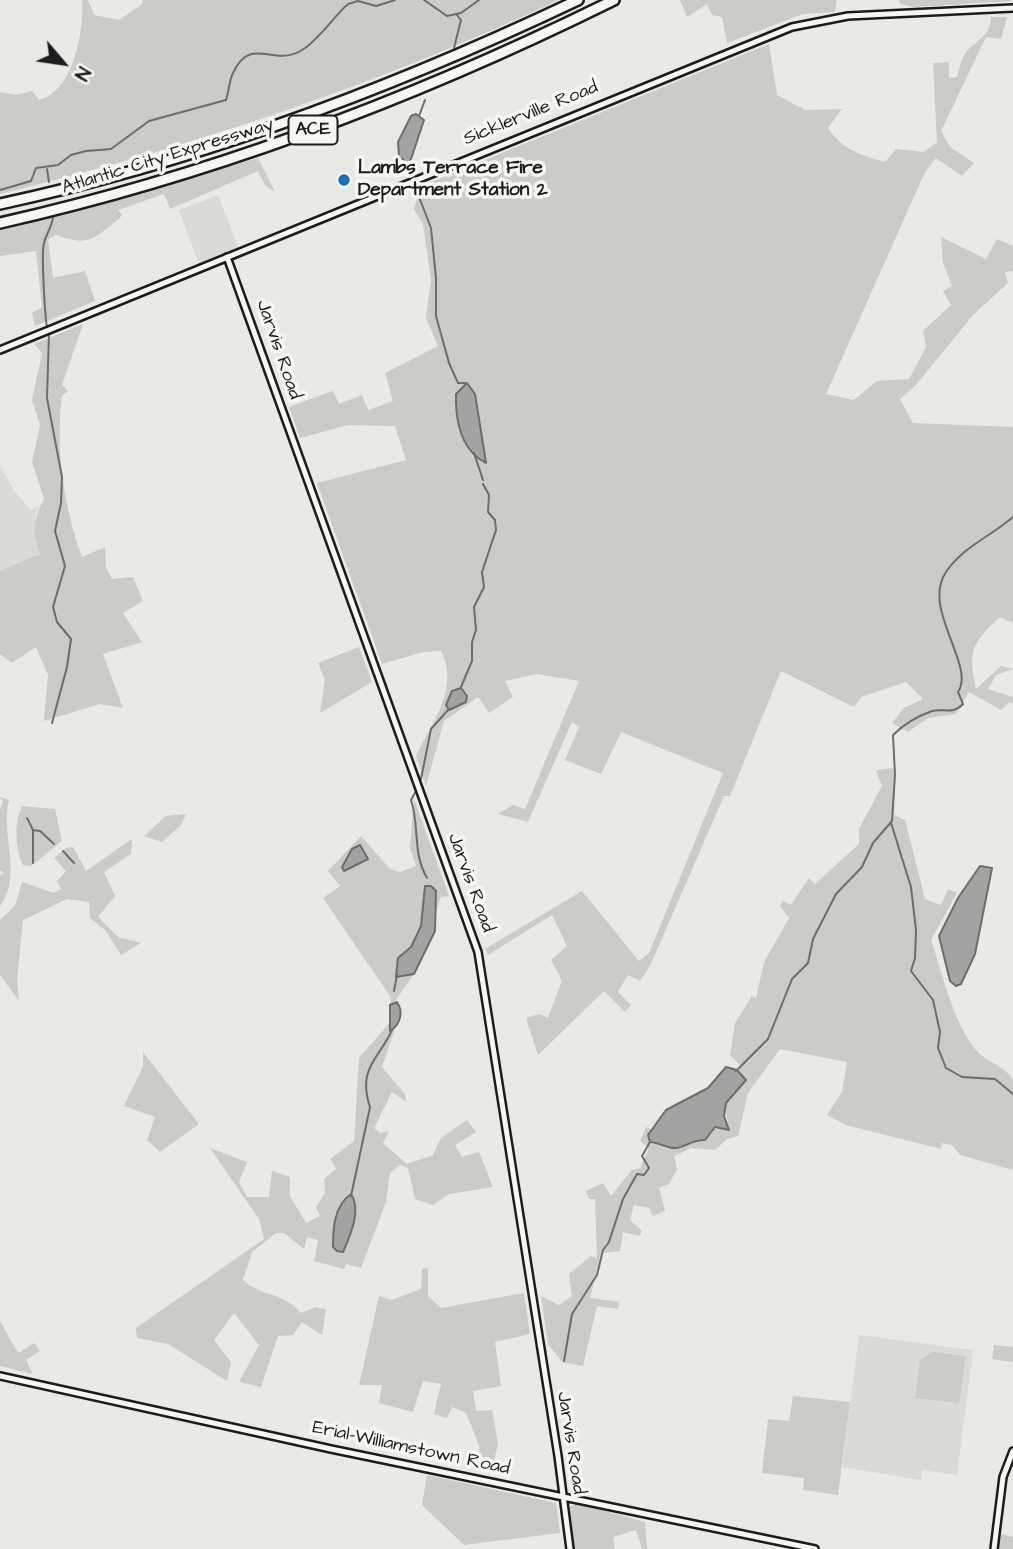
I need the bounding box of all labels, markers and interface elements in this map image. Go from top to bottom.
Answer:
north arrow [28,28,98,98]
text: N [67,62,97,85]
street label: Sicklerville Road [461,77,601,151]
street label: Atlantic City Expressway [59,114,277,200]
road number: ACE [288,116,338,145]
place label: Lambs Terrace Fire Department Station 2 [358,158,548,202]
marker: Lambs Terrace Fire Department Station 2 [336,172,352,188]
street label: Jarvis Road [250,297,306,403]
street label: Jarvis Road [442,830,498,936]
street label: Jarvis Road [551,1390,589,1496]
street label: Erial-Williamstown Road [310,1417,512,1481]

